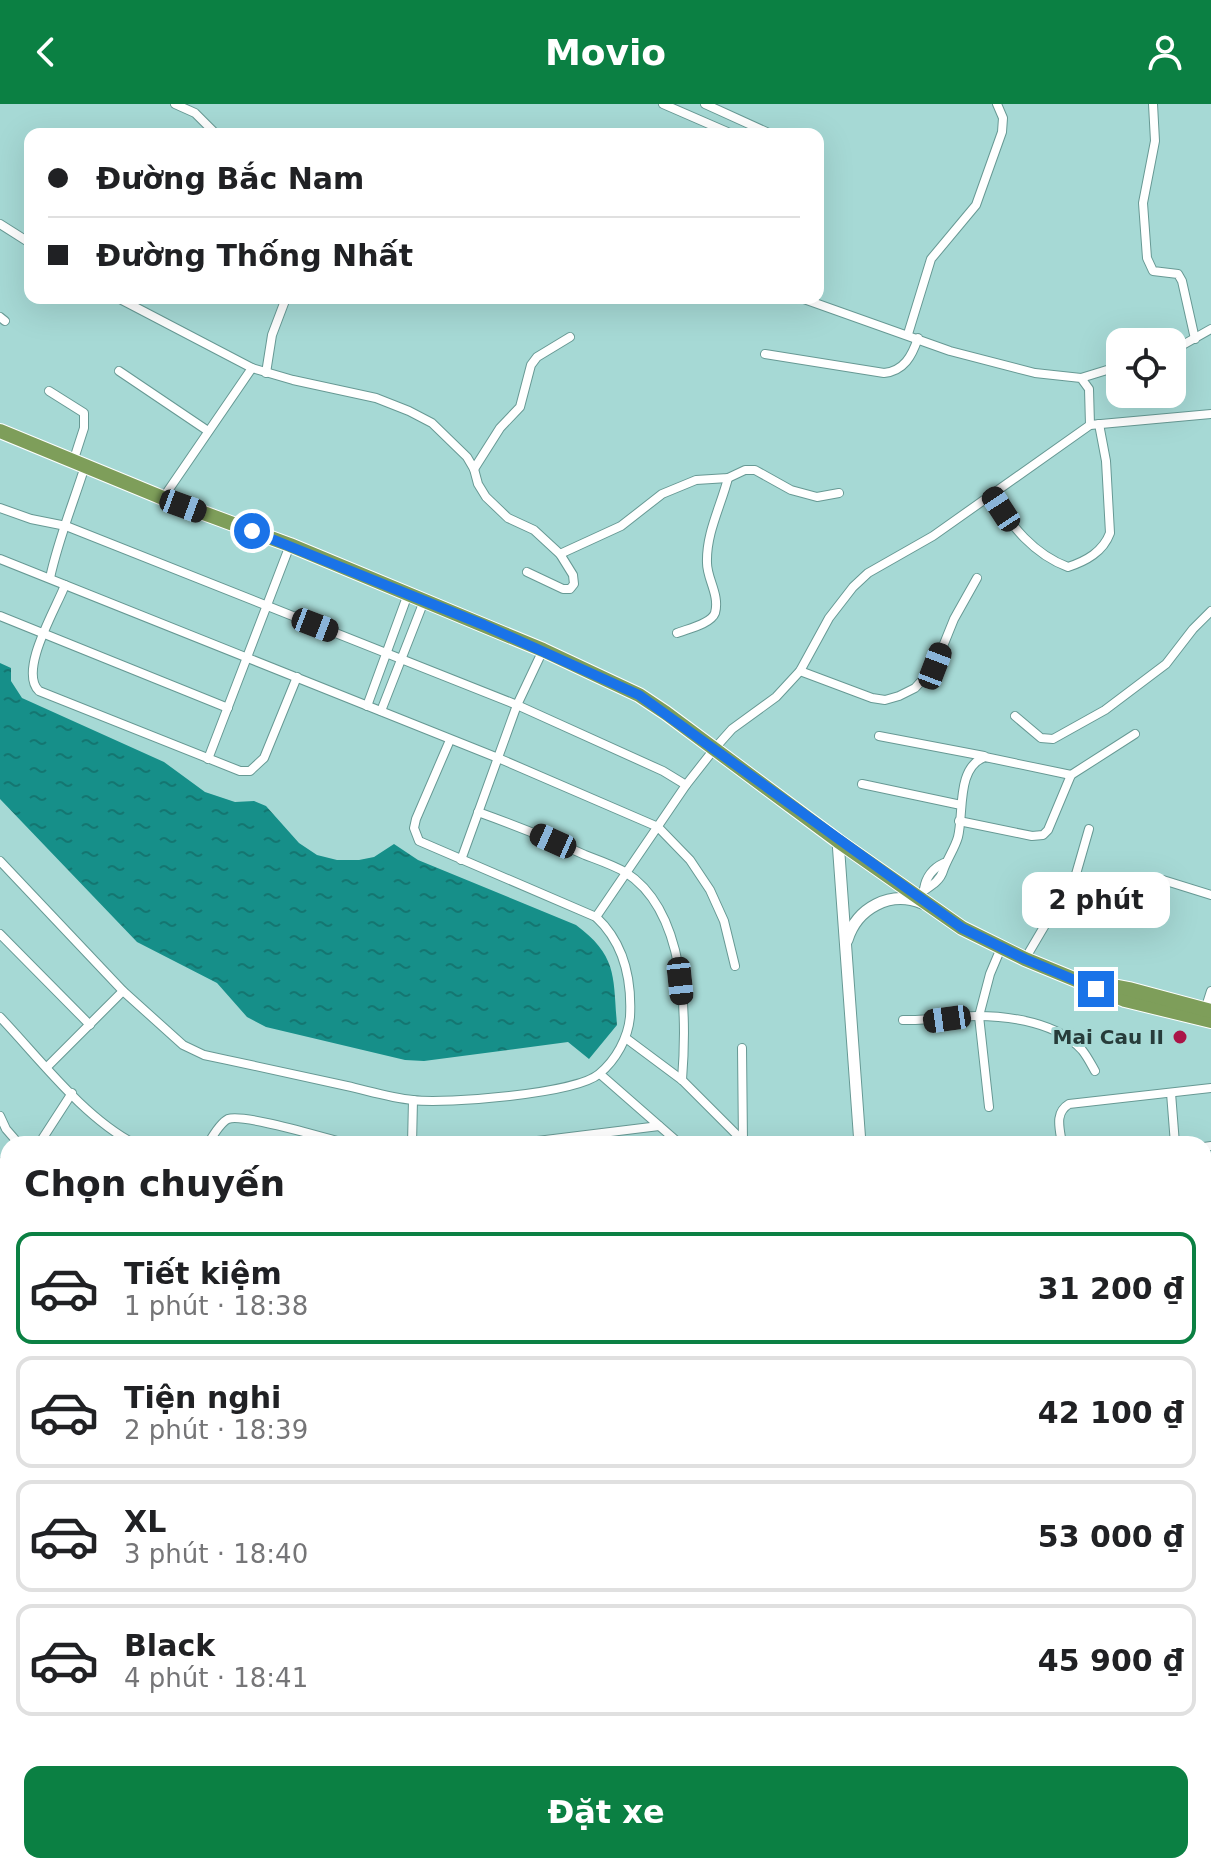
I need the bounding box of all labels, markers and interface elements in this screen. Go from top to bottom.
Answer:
icon: back [24,30,68,74]
icon: person [1143,30,1187,74]
text: Movio [545,32,666,73]
text: Đường Bắc Nam [96,161,364,196]
text: Đường Thống Nhất [96,238,413,273]
map controls [1106,328,1186,408]
button: locate [1106,328,1186,408]
car [978,482,1024,536]
car [156,487,210,525]
route start [234,513,270,549]
car [288,605,342,645]
car [915,639,955,693]
car [526,820,580,862]
callout: 2 phút [1022,873,1170,929]
text: 2 phút [1048,885,1144,915]
car [666,956,694,1006]
route end [1078,971,1114,1007]
car [922,1004,972,1034]
place label: Mai Cau II [1053,1025,1164,1049]
marker: Mai Cau II [1171,1028,1189,1046]
text: Chọn chuyến [24,1163,285,1204]
icon: car [28,1252,100,1324]
text: Tiết kiệm [124,1256,282,1291]
text: 31 200 ₫ [1038,1271,1184,1306]
text: 1 phút · 18:38 [124,1291,308,1321]
icon: car [28,1376,100,1448]
text: Tiện nghi [124,1380,281,1415]
text: 42 100 ₫ [1038,1395,1184,1430]
text: 2 phút · 18:39 [124,1415,308,1445]
icon: car [28,1500,100,1572]
text: XL [124,1504,166,1539]
text: 53 000 ₫ [1038,1519,1184,1554]
text: 3 phút · 18:40 [124,1539,308,1569]
icon: car [28,1624,100,1696]
text: Black [124,1628,215,1663]
text: 45 900 ₫ [1038,1643,1184,1678]
text: 4 phút · 18:41 [124,1663,308,1693]
button: Đặt xe [24,1766,1188,1858]

